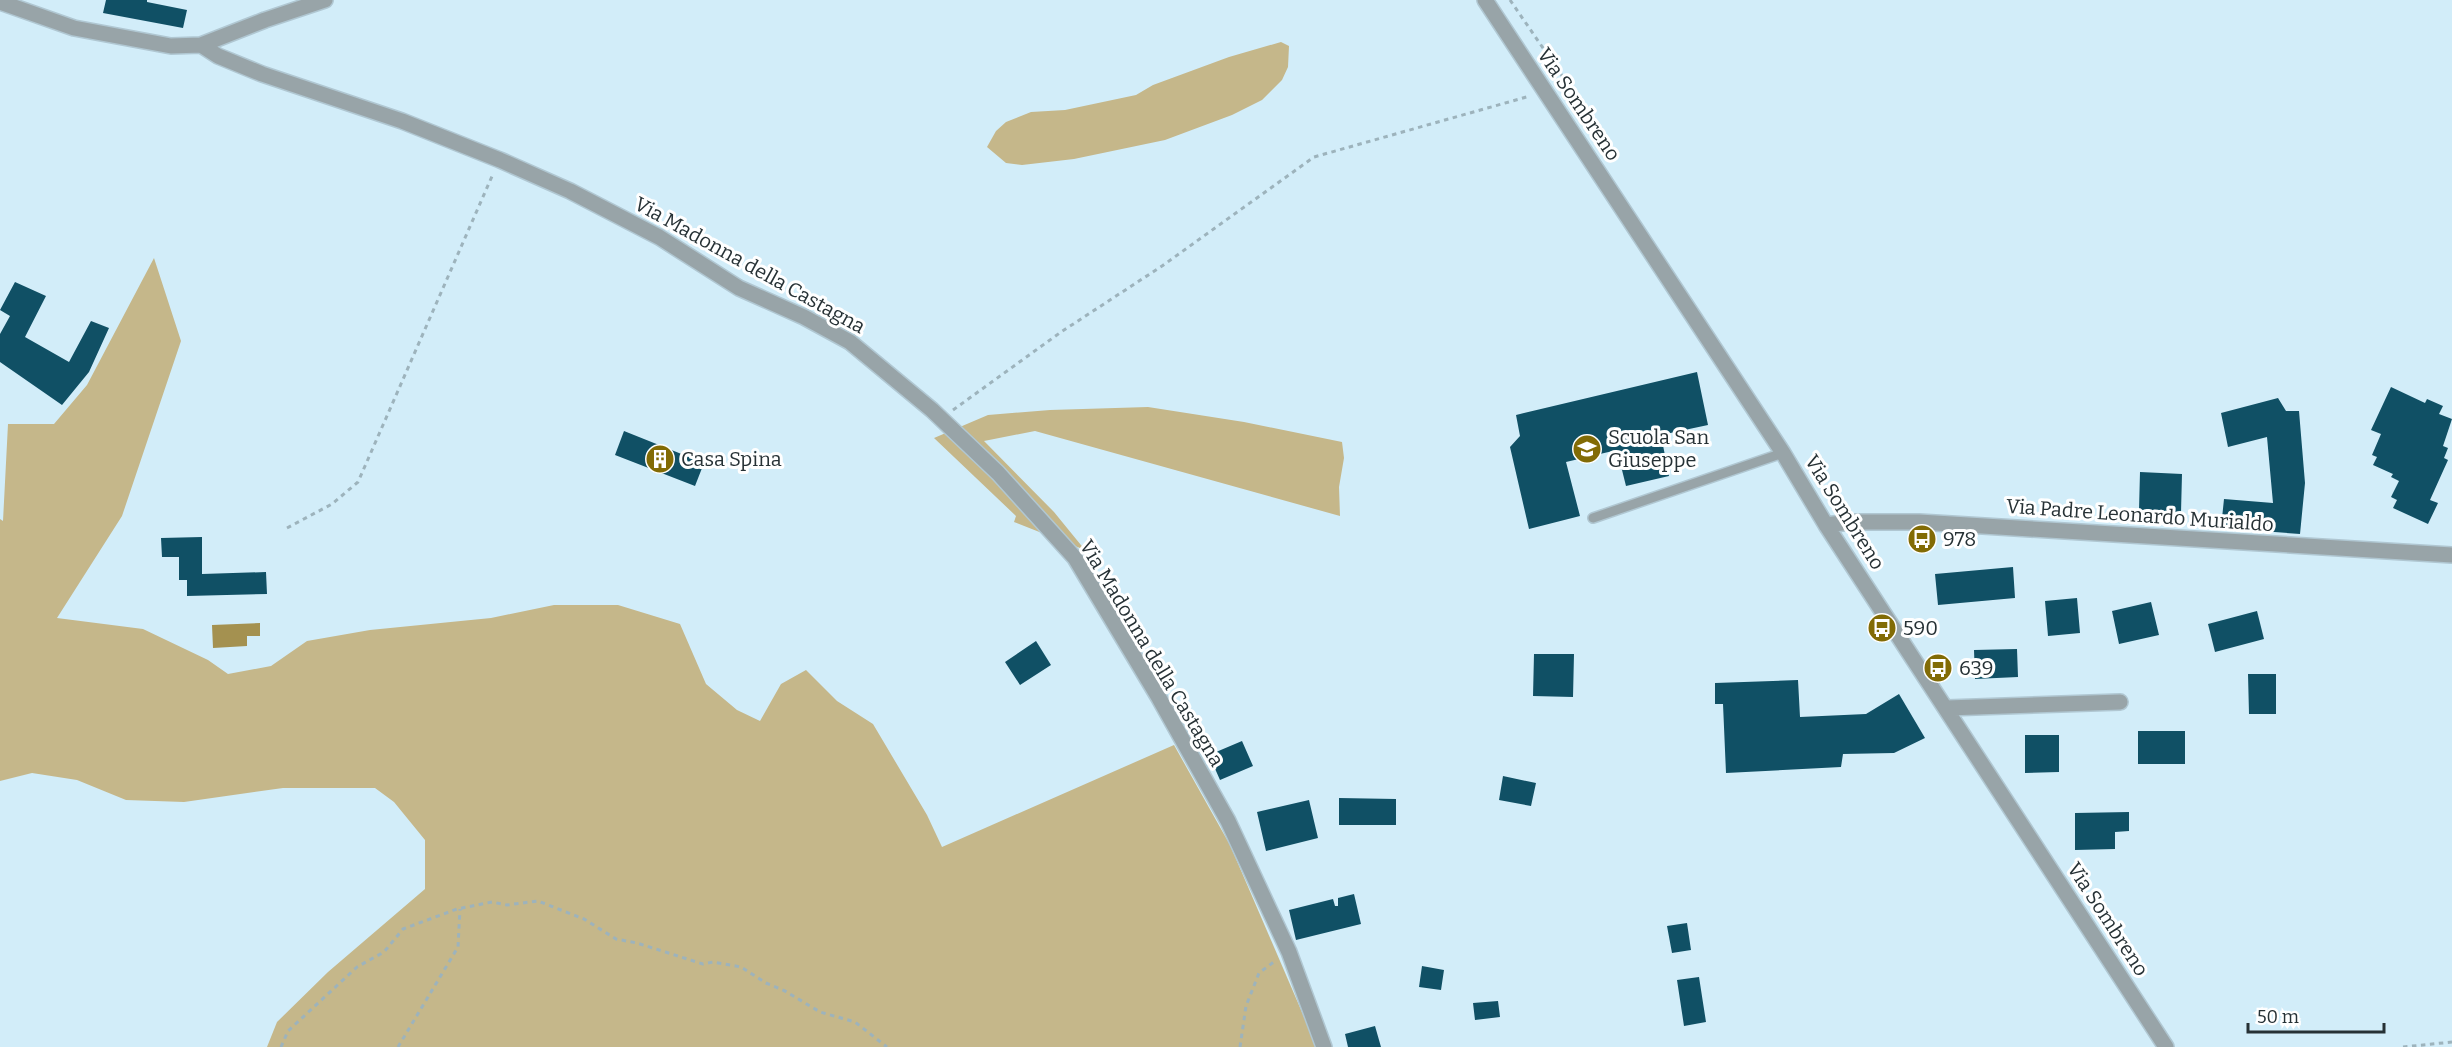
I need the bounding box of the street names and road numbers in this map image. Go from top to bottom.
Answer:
street label: Via Sombreno [1532,43,1626,165]
street label: Via Madonna della Castagna [630,191,870,339]
street label: Via Sombreno [1800,450,1890,574]
street label: Via Padre Leonardo Murialdo [2005,494,2275,536]
street label: Via Madonna della Castagna [1075,535,1229,771]
street label: Via Sombreno [2062,858,2154,980]

